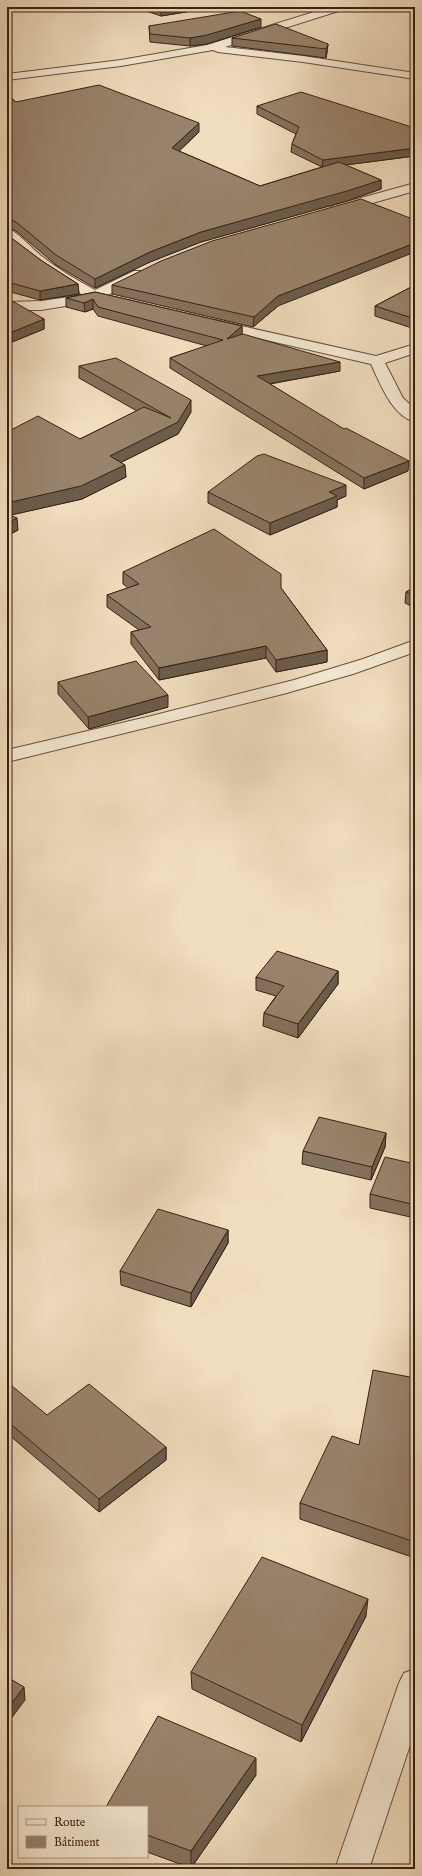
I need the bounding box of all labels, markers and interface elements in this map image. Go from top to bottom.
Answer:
legend [18,1806,148,1858]
text: Route [54,1815,86,1830]
text: Bâtiment [54,1835,100,1850]

